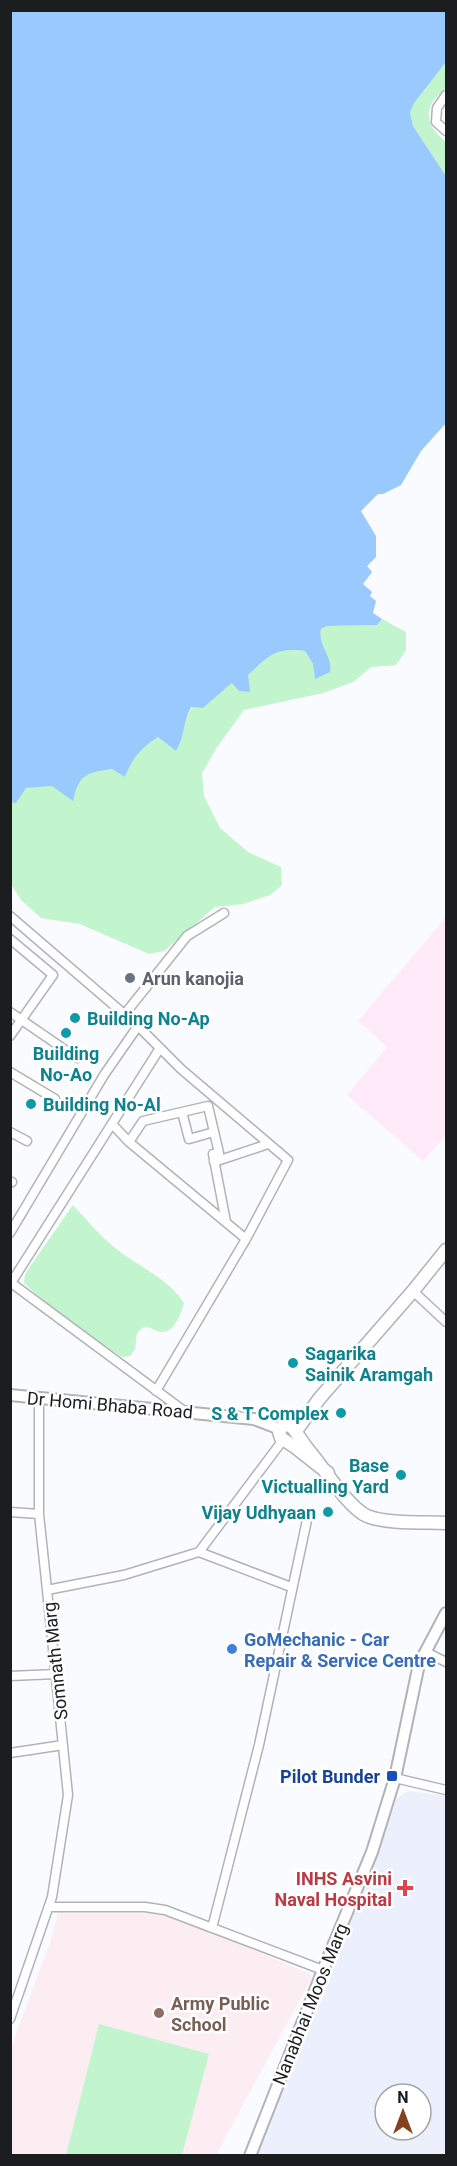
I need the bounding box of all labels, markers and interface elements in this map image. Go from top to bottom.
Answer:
place label: Arun kanojia [142,968,244,989]
marker: Arun kanojia [123,971,137,985]
place label: Building No-Ap [87,1008,210,1029]
marker: Building No-Ap [68,1011,82,1025]
marker: Building No-Ao [59,1026,73,1040]
place label: Building No-Ao [33,1043,99,1085]
place label: Building No-Al [43,1094,161,1115]
marker: Building No-Al [24,1097,38,1111]
place label: Sagarika Sainik Aramgah [305,1343,433,1385]
marker: Sagarika Sainik Aramgah [286,1356,300,1370]
street label: Dr Homi Bhaba Road [26,1387,194,1423]
place label: S & T Complex [211,1403,330,1424]
marker: S & T Complex [334,1406,348,1420]
place label: Base Victualling Yard [261,1455,389,1497]
marker: Base Victualling Yard [394,1468,408,1482]
place label: Vijay Udhyaan [201,1502,316,1523]
marker: Vijay Udhyaan [321,1505,335,1519]
street label: Somnath Marg [38,1601,72,1721]
place label: GoMechanic - Car Repair & Service Centre [244,1629,436,1671]
marker: GoMechanic - Car Repair & Service Centre [225,1642,239,1656]
place label: Pilot Bunder [280,1766,380,1787]
marker: Pilot Bunder [385,1769,399,1783]
place label: INHS Asvini Naval Hospital [274,1868,392,1910]
marker: INHS Asvini Naval Hospital [396,1879,414,1897]
street label: Nanabhai Moos Marg [268,1920,352,2088]
place label: Army Public School [171,1993,270,2035]
marker: Army Public School [152,2006,166,2020]
north arrow [373,2082,433,2142]
text: N [397,2088,409,2107]

